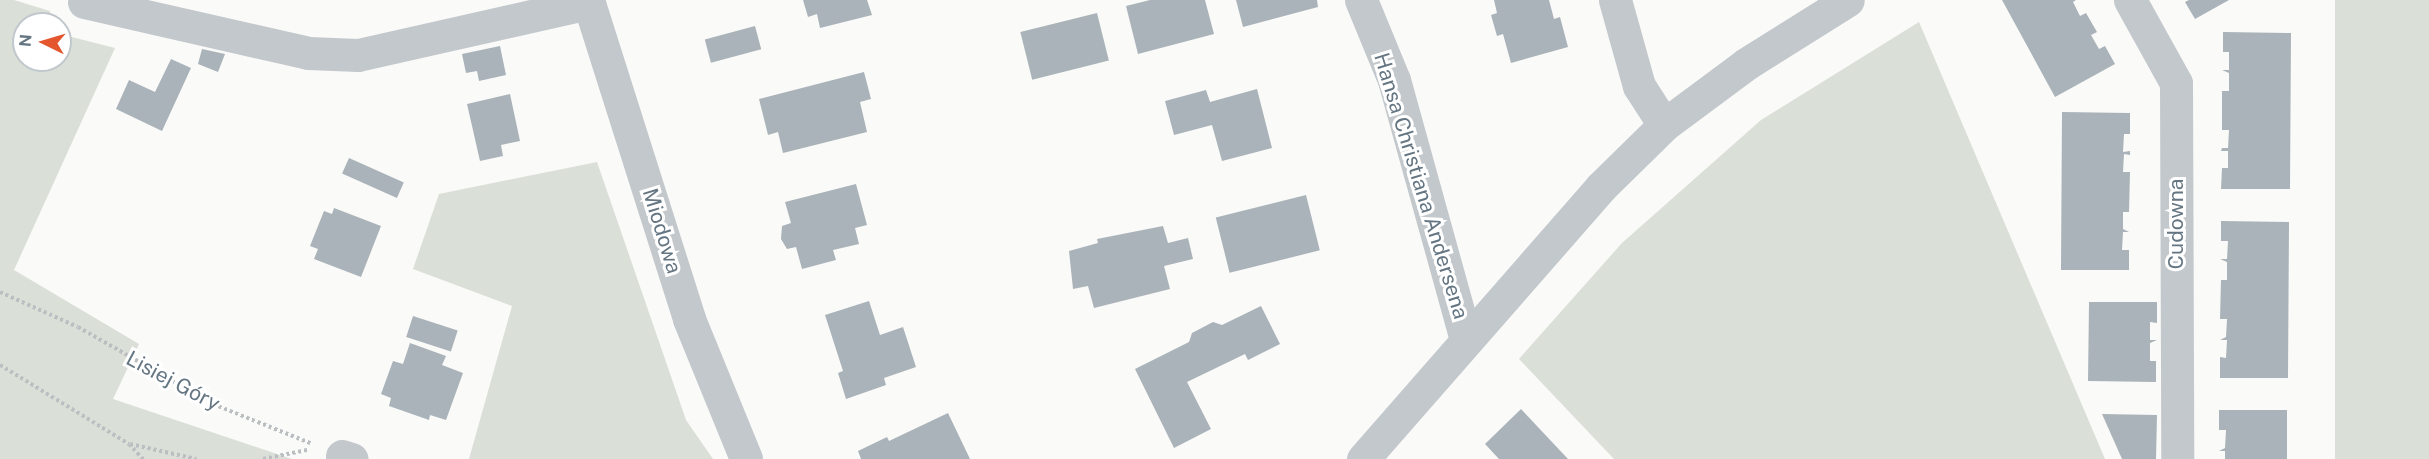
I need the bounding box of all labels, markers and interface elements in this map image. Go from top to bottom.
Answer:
north arrow [12,12,72,72]
text: N [16,34,36,48]
street label: Hansa Christiana Andersena [1368,50,1474,322]
street label: Cudowna [2163,179,2189,269]
street label: Miodowa [637,185,687,277]
street label: Lisiej Góry [122,346,224,416]

